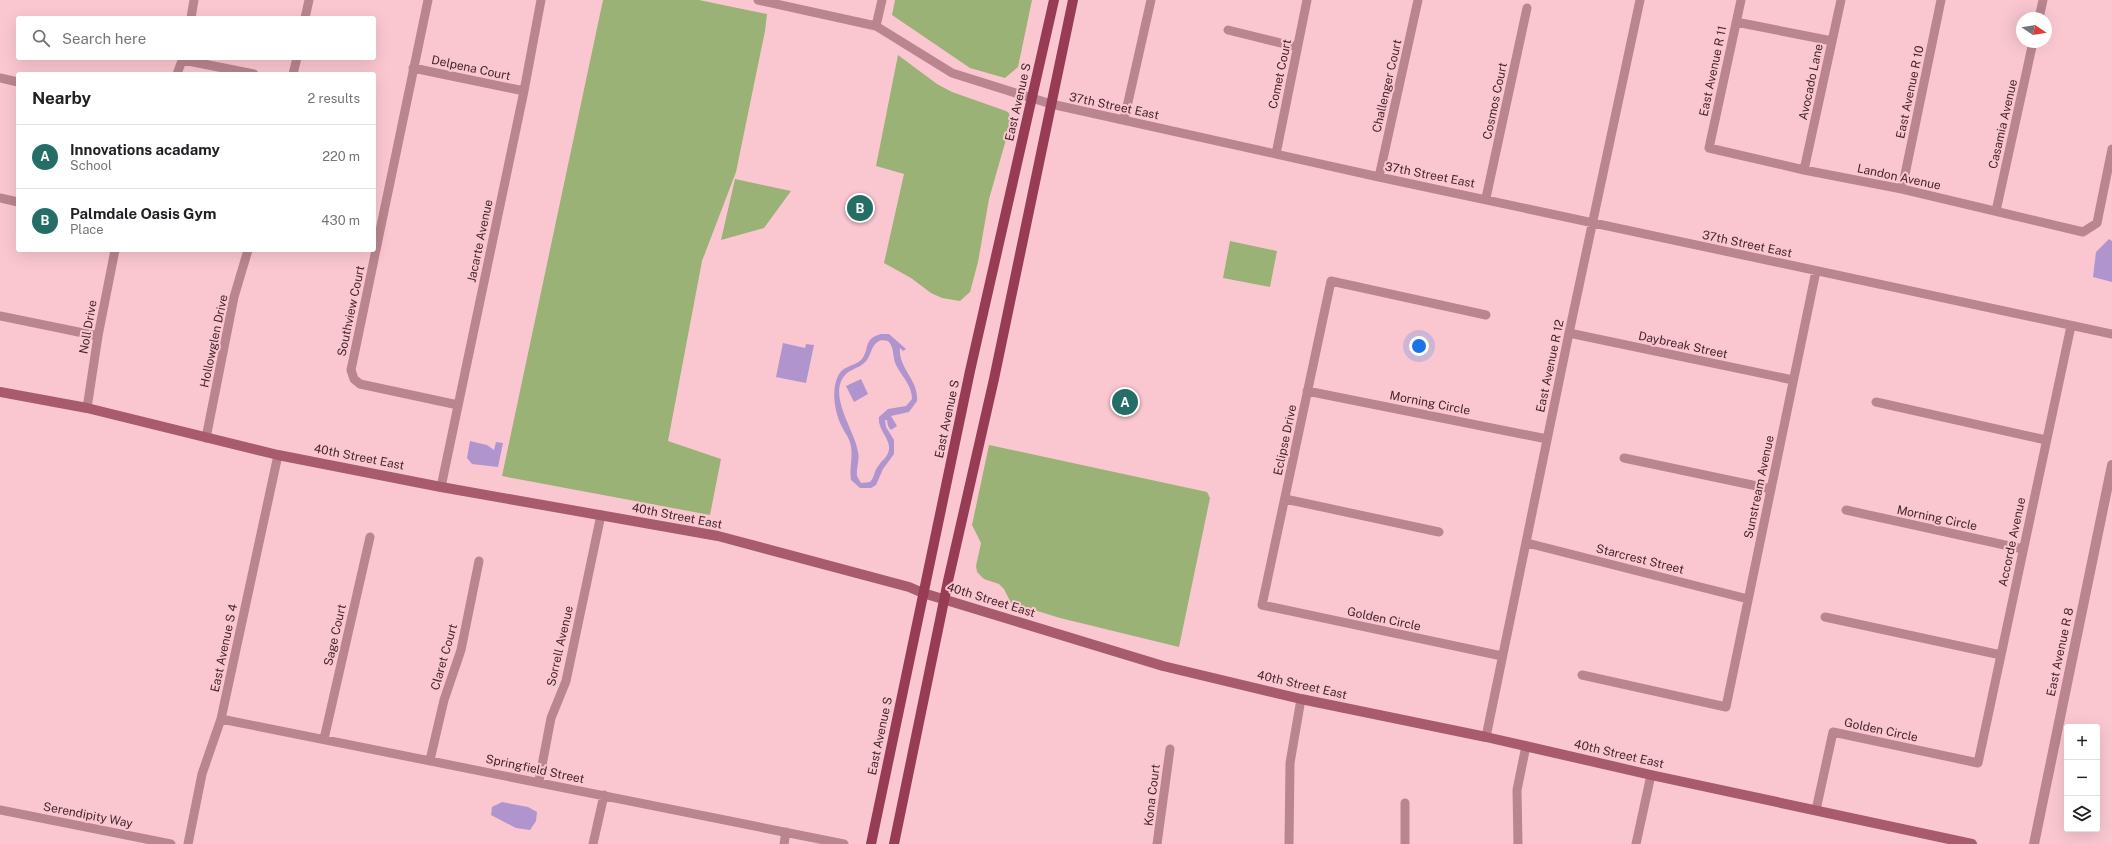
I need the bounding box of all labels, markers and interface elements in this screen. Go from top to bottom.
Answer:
north arrow [2016,12,2052,48]
search box [16,16,376,60]
street label: East Avenue R 11 [1697,24,1729,118]
icon: search [30,27,52,49]
text: Search here [62,30,146,47]
street label: Comet Court [1266,38,1294,110]
street label: Challenger Court [1369,38,1405,134]
street label: Avocado Lane [1796,42,1826,121]
street label: East Avenue R 10 [1893,44,1927,140]
street label: Delpena Court [430,53,512,83]
street label: Cosmos Court [1480,61,1510,141]
street label: East Avenue S [1002,62,1034,142]
street label: Casamia Avenue [1986,78,2020,170]
text: Nearby [32,88,91,108]
street label: 37th Street East [1068,90,1161,122]
text: 2 results [308,91,360,106]
text: Innovations acadamy [70,141,220,158]
text: A [40,149,50,164]
text: 220 m [322,149,360,164]
text: School [70,158,112,173]
street label: 37th Street East [1384,159,1477,191]
street label: Landon Avenue [1856,161,1942,193]
pin: B [847,193,873,223]
street label: Jacarte Avenue [464,198,496,284]
text: Palmdale Oasis Gym [70,205,216,222]
text: B [41,213,49,228]
text: 430 m [321,213,360,228]
text: Place [70,222,104,237]
street label: 37th Street East [1701,228,1794,260]
street label: Southview Court [335,264,368,358]
street label: Hollowglen Drive [197,293,231,389]
street label: Noll Drive [76,299,100,355]
street label: East Avenue R 12 [1533,318,1567,414]
street label: Daybreak Street [1637,329,1729,361]
your location [1409,336,1429,356]
street label: East Avenue S [932,379,962,459]
pin: A [1112,387,1138,417]
street label: Morning Circle [1389,388,1472,418]
street label: Eclipse Drive [1271,403,1299,477]
street label: Sunstream Avenue [1741,434,1777,540]
street label: 40th Street East [313,441,406,473]
street label: Accorde Avenue [1996,496,2028,588]
street label: 40th Street East [631,500,724,532]
street label: Morning Circle [1896,503,1979,533]
street label: Starcrest Street [1595,541,1686,577]
street label: 40th Street East [945,580,1037,620]
street label: East Avenue S 4 [208,602,240,693]
street label: Sage Court [321,603,349,667]
street label: Sorrell Avenue [544,604,576,688]
street label: Golden Circle [1346,604,1422,634]
street label: East Avenue R 8 [2044,606,2076,698]
street label: Claret Court [428,622,460,692]
street label: 40th Street East [1256,668,1349,702]
street label: East Avenue S [865,696,895,776]
street label: Golden Circle [1843,715,1919,745]
map controls [2064,724,2100,832]
button: + [2064,724,2100,760]
street label: 40th Street East [1573,737,1666,771]
street label: Springfield Street [484,752,586,786]
button: − [2064,760,2100,796]
street label: Kona Court [1141,763,1163,827]
button: layers [2064,796,2100,832]
street label: Serendipity Way [42,799,135,831]

